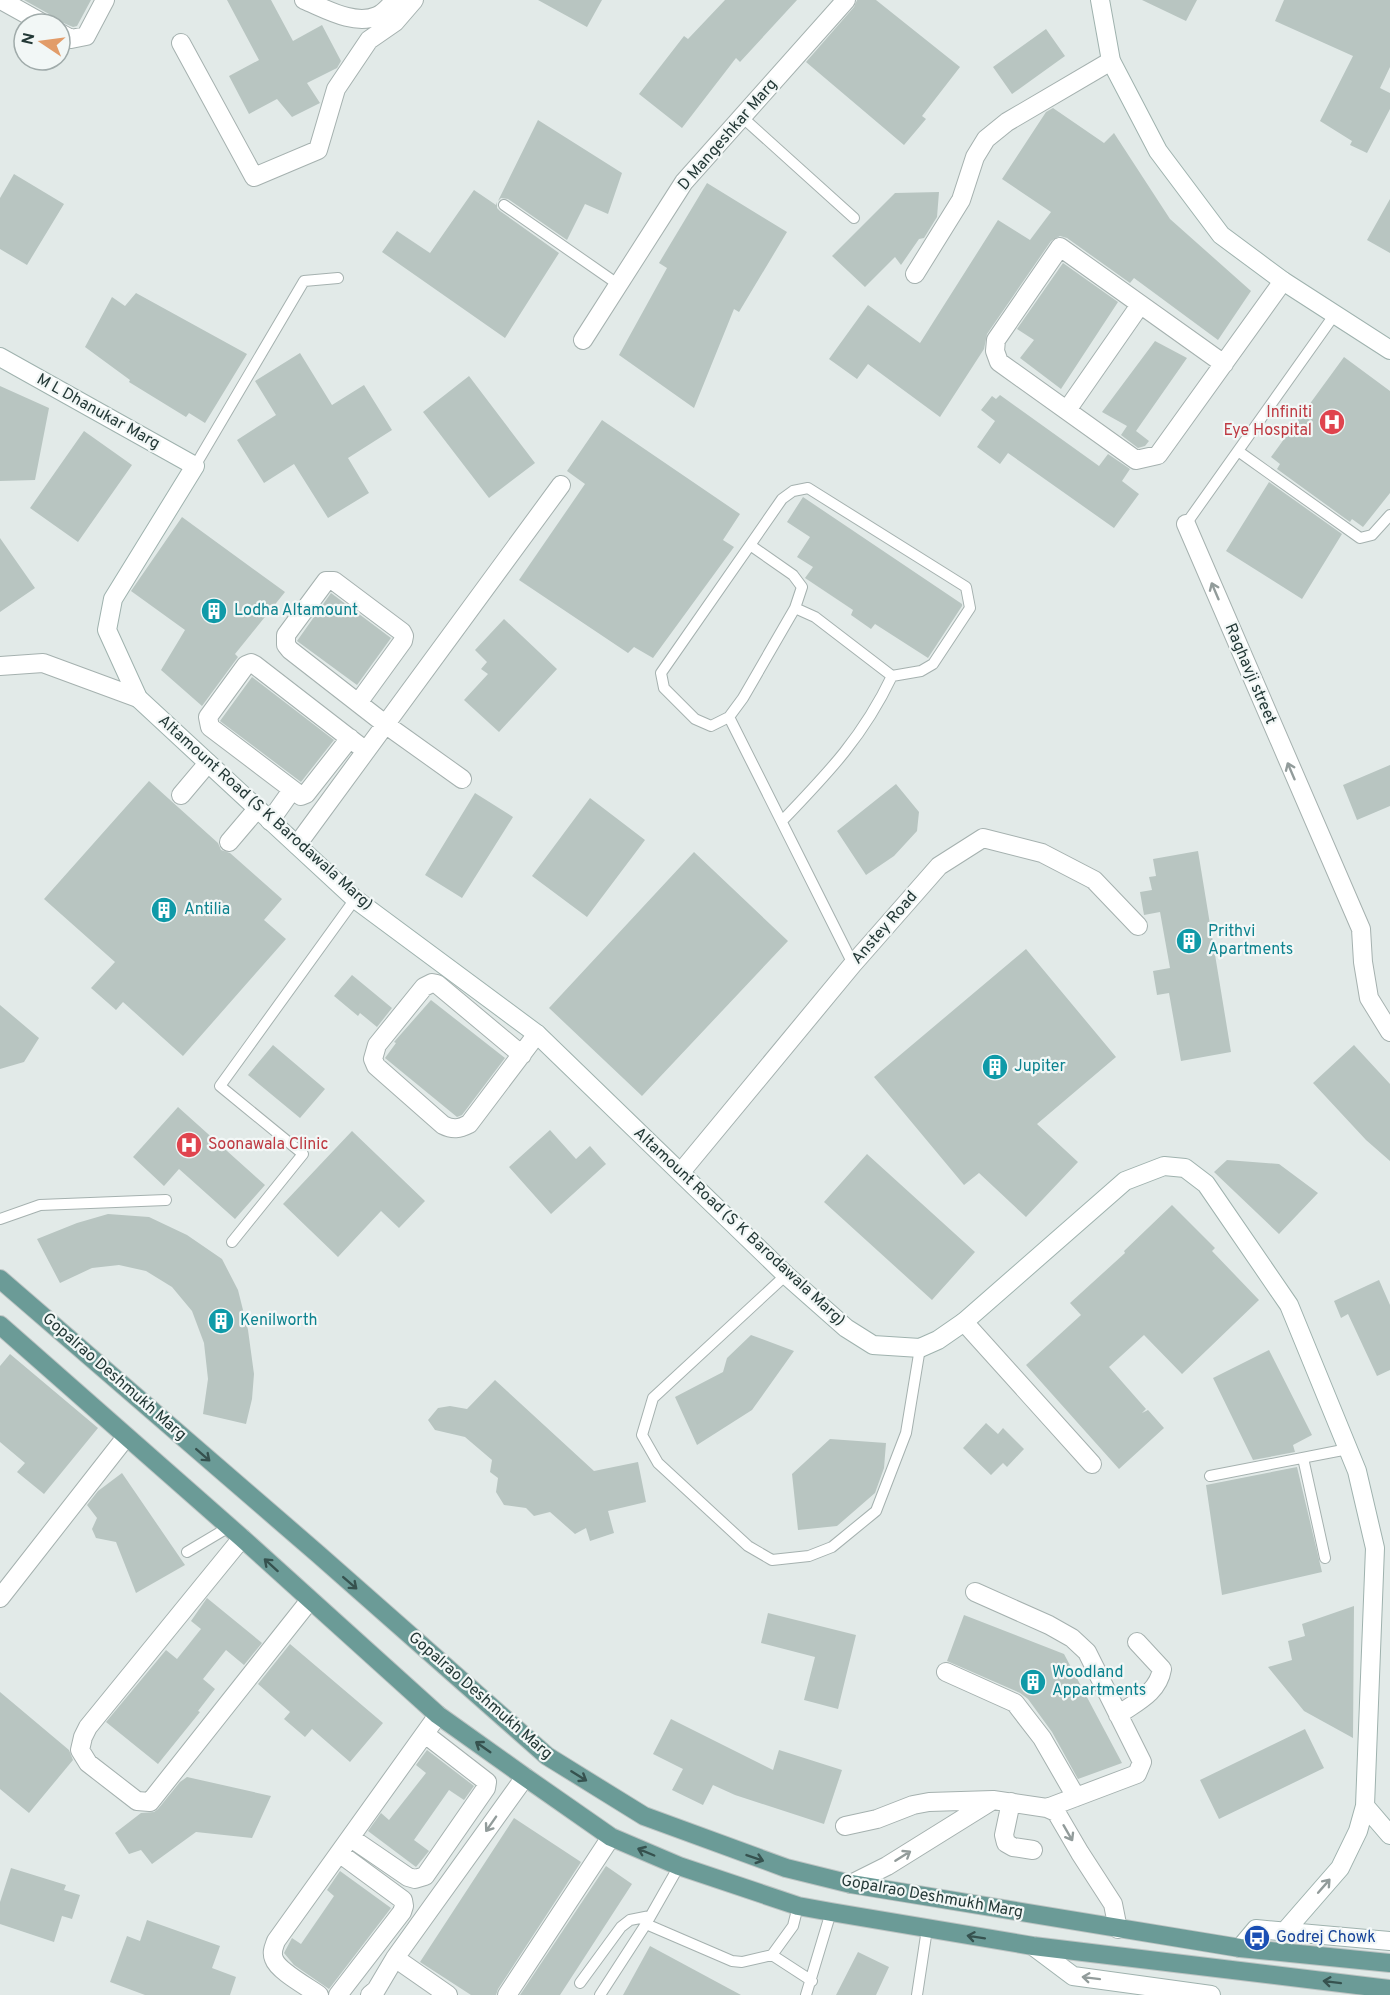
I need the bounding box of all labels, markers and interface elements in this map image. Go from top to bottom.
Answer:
north arrow [12,12,72,72]
text: N [18,31,40,47]
street label: D Mangeshkar Marg [674,75,782,195]
street label: M L Dhanukar Marg [33,370,163,454]
place label: Infiniti Eye Hospital [1223,403,1312,441]
hospital icon: Infiniti Eye Hospital [1317,407,1347,437]
one-way arrow [1209,583,1220,601]
building icon: Lodha Altamount [199,596,229,626]
place label: Lodha Altamount [234,601,358,621]
street label: Raghavji street [1220,621,1280,727]
street label: Altamount Road (S K Barodawala Marg) [153,711,377,915]
one-way arrow [1285,762,1296,780]
street label: Anstey Road [848,887,922,969]
building icon: Antilia [149,895,179,925]
place label: Antilia [184,900,230,920]
place label: Prithvi Apartments [1208,922,1293,960]
building icon: Prithvi Apartments [1174,926,1204,956]
building icon: Jupiter [980,1052,1010,1082]
place label: Jupiter [1014,1057,1066,1077]
street label: Altamount Road (S K Barodawala Marg) [629,1123,849,1331]
hospital icon: Soonawala Clinic [174,1130,204,1160]
place label: Soonawala Clinic [208,1135,328,1155]
building icon: Kenilworth [206,1306,236,1336]
street label: Gopalrao Deshmukh Marg [38,1309,190,1445]
place label: Kenilworth [240,1311,318,1331]
one-way arrow [195,1448,210,1462]
one-way arrow [264,1558,279,1572]
one-way arrow [342,1576,357,1590]
street label: Gopalrao Deshmukh Marg [404,1628,556,1764]
place label: Woodland Appartments [1052,1663,1146,1701]
building icon: Woodland Appartments [1018,1667,1048,1697]
one-way arrow [475,1740,491,1753]
one-way arrow [570,1771,587,1783]
one-way arrow [485,1816,497,1832]
one-way arrow [1062,1824,1074,1841]
one-way arrow [637,1846,655,1857]
one-way arrow [894,1849,911,1861]
one-way arrow [745,1853,764,1864]
street label: Gopalrao Deshmukh Marg [839,1871,1025,1923]
one-way arrow [1317,1879,1331,1894]
bus stop icon: Godrej Chowk [1242,1923,1272,1953]
place label: Godrej Chowk [1276,1928,1376,1948]
one-way arrow [966,1932,986,1943]
one-way arrow [1082,1972,1102,1983]
one-way arrow [1323,1976,1342,1987]

